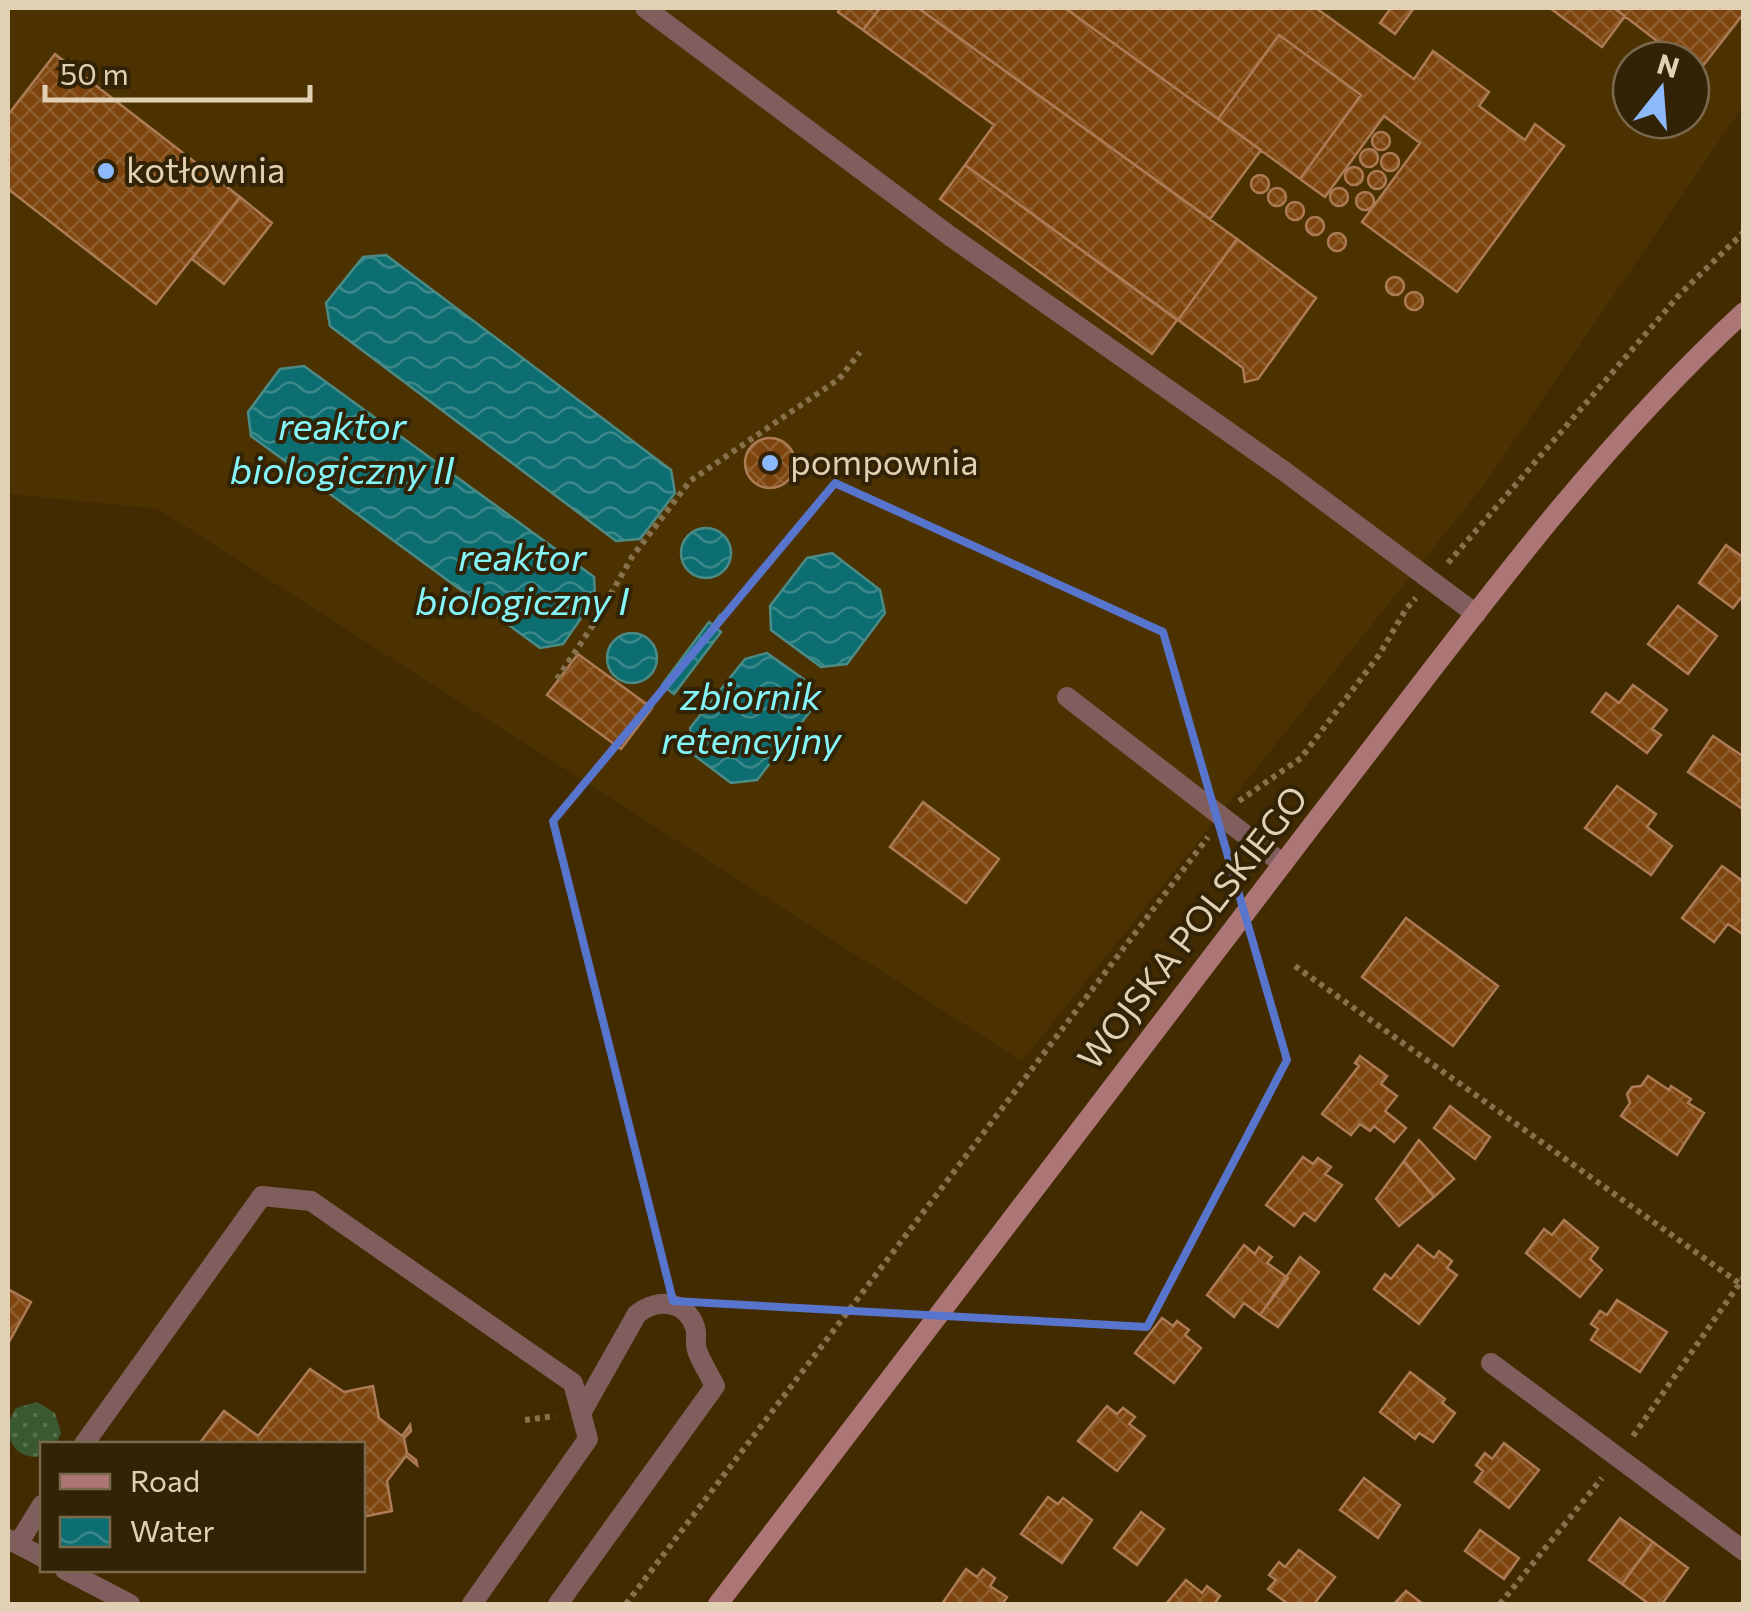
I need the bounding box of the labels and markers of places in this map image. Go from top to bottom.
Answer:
place label: kotłownia [126,147,285,190]
marker: kotłownia [95,160,117,182]
place label: pompownia [790,439,979,482]
marker: pompownia [759,452,781,474]

